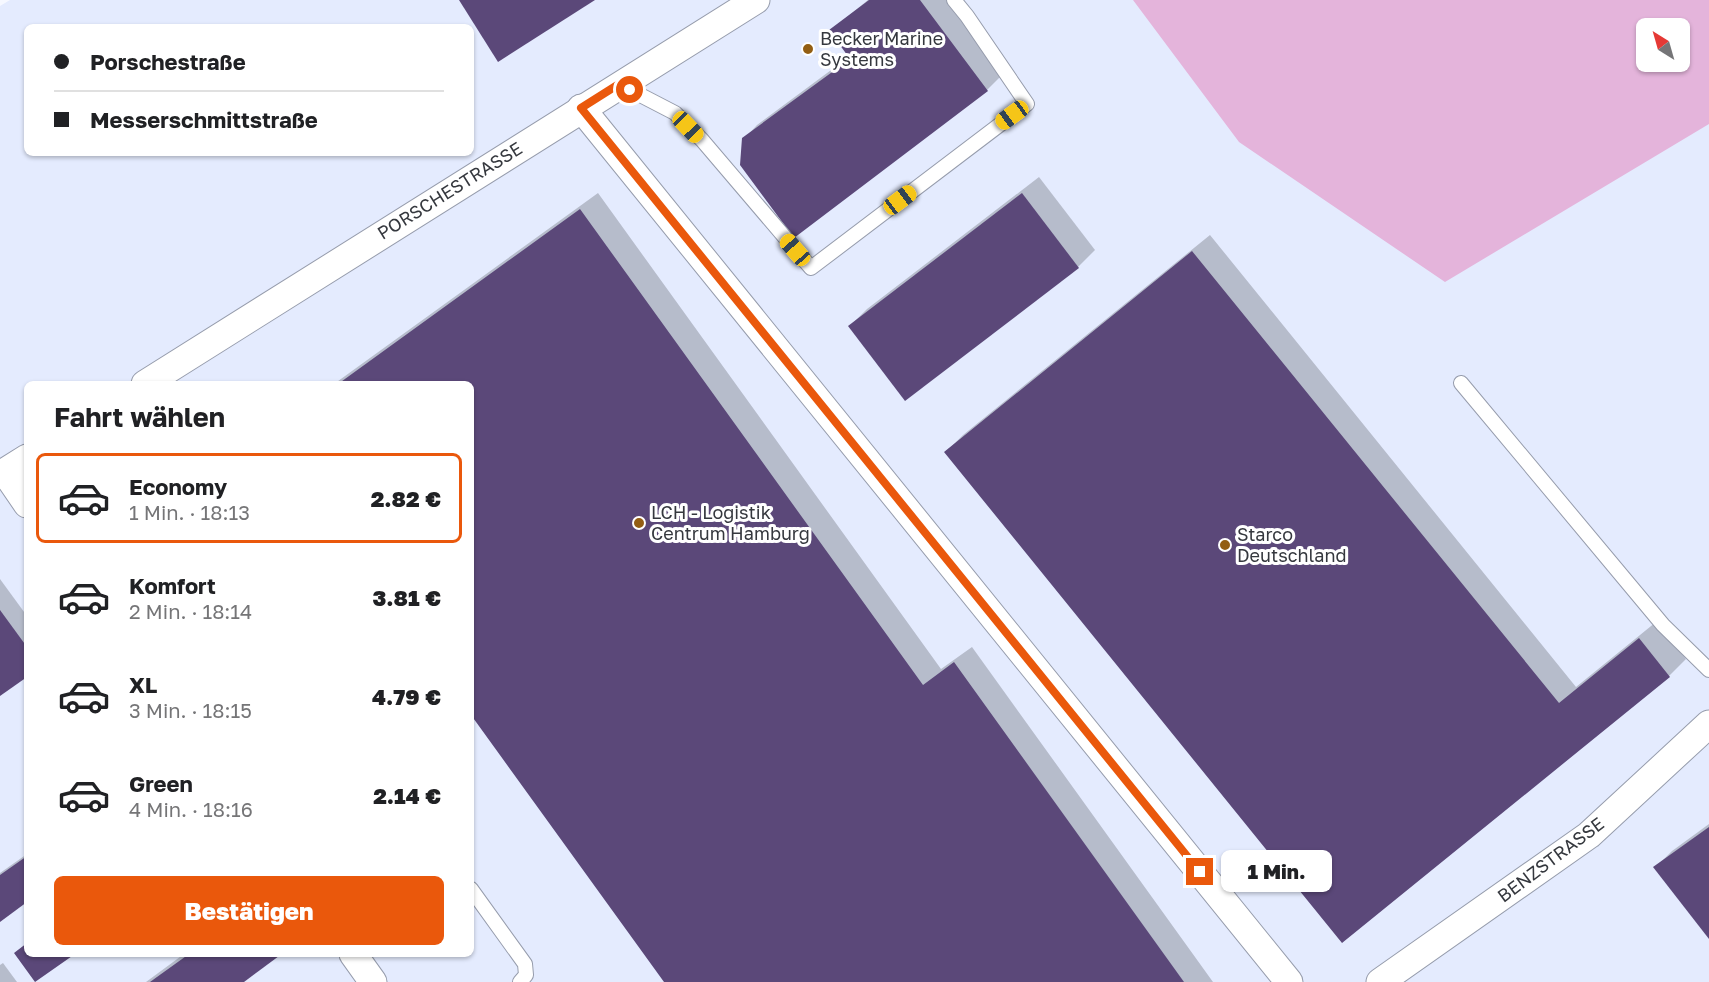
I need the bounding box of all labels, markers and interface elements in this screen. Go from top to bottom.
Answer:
north arrow [1636,18,1690,72]
map controls [1636,18,1690,72]
place label: Becker Marine Systems [820,27,943,70]
marker: Becker Marine Systems [801,42,815,56]
text: Porschestraße [90,48,246,75]
route start [616,76,643,103]
car [992,97,1032,133]
text: Messerschmittstraße [90,106,318,133]
car [669,108,707,146]
street label: PORSCHESTRASSE [373,137,526,244]
car [880,182,920,218]
car [776,231,814,269]
text: Fahrt wählen [54,401,225,433]
icon: car [57,471,111,525]
text: Economy [129,473,227,500]
text: 2.82 € [371,485,441,512]
text: 1 Min. · 18:13 [129,500,250,524]
place label: LCH - Logistik Centrum Hamburg [651,501,810,544]
marker: LCH - Logistik Centrum Hamburg [632,516,646,530]
place label: Starco Deutschland [1237,523,1347,566]
marker: Starco Deutschland [1218,538,1232,552]
icon: car [57,570,111,624]
text: Komfort [129,572,216,599]
text: 3.81 € [373,584,441,611]
text: 2 Min. · 18:14 [129,599,252,623]
icon: car [57,669,111,723]
text: XL [129,671,157,698]
text: 4.79 € [372,683,441,710]
text: 3 Min. · 18:15 [129,698,252,722]
icon: car [57,768,111,822]
text: Green [129,770,193,797]
text: 2.14 € [373,782,441,809]
text: 4 Min. · 18:16 [129,797,253,821]
street label: BENZSTRASSE [1493,812,1608,906]
callout: 1 Min. [1221,851,1332,893]
route end [1186,858,1213,885]
text: 1 Min. [1248,859,1306,883]
button: Bestätigen [54,876,444,945]

